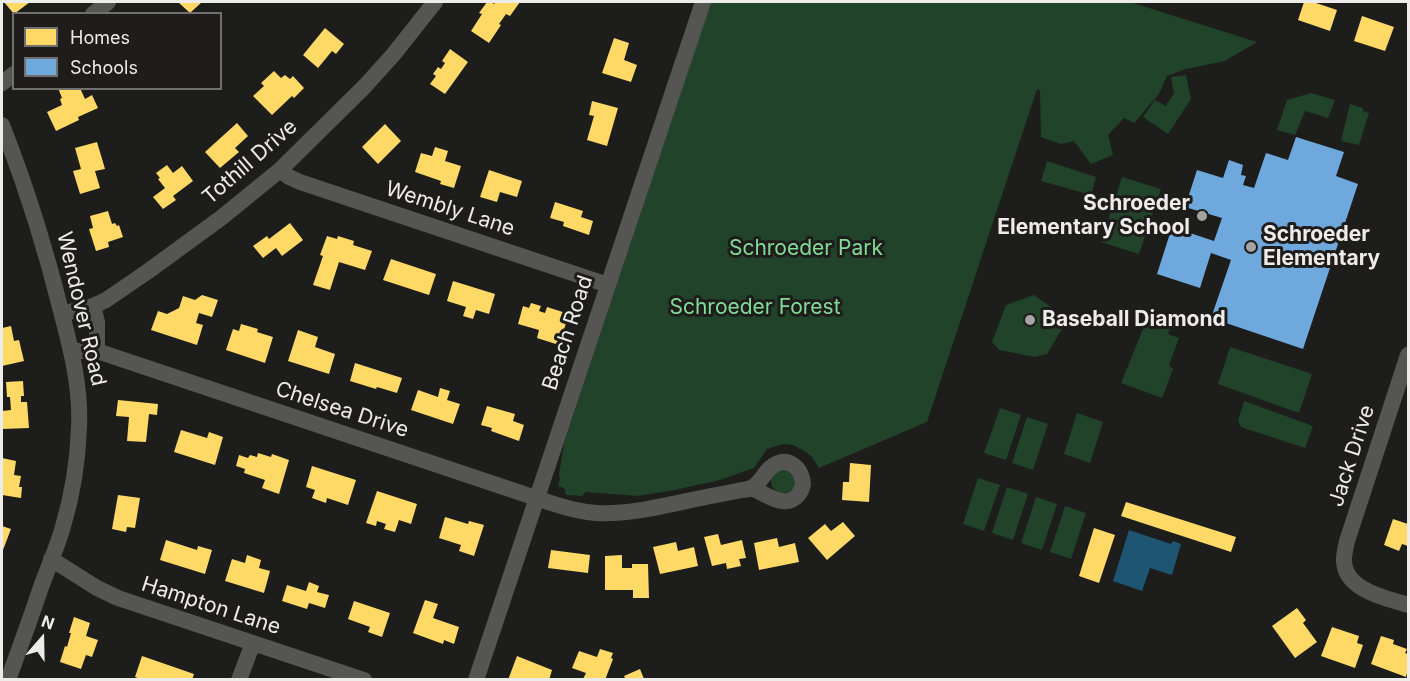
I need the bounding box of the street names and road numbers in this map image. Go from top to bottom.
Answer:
street label: Tothill Drive [198,114,302,210]
street label: Wembly Lane [382,176,518,242]
street label: Wendover Road [51,229,111,389]
street label: Beach Road [538,273,598,393]
street label: Chelsea Drive [272,377,412,443]
street label: Jack Drive [1324,402,1380,510]
street label: Hampton Lane [138,572,284,640]

